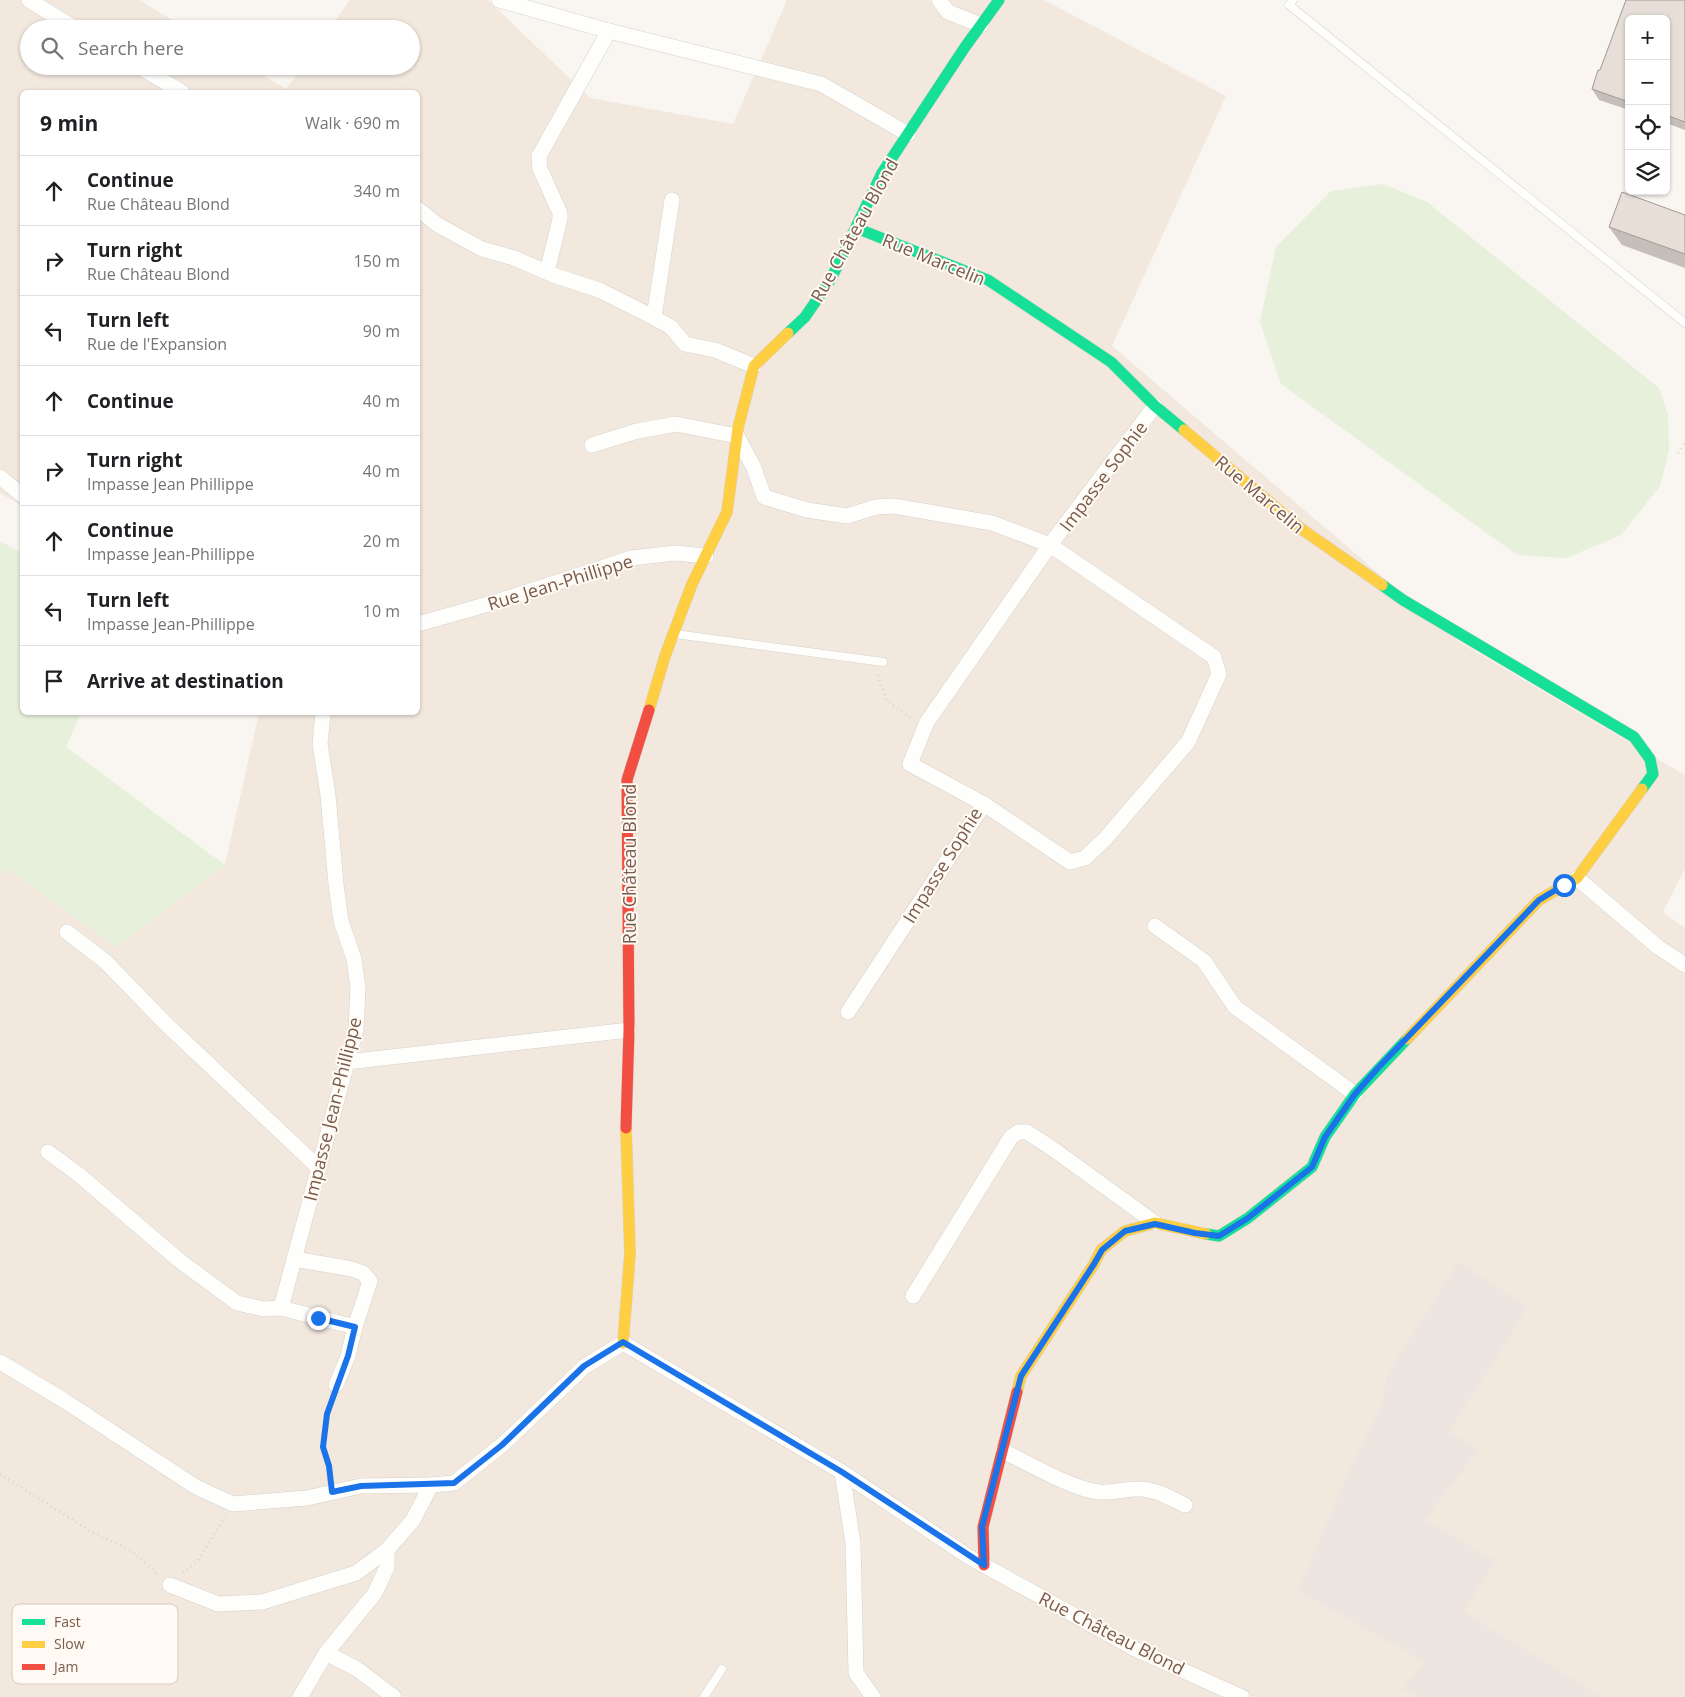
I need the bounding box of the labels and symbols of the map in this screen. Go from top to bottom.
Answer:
street label: Rue Château Blond [805,154,903,306]
street label: Rue Marcelin [879,227,989,291]
street label: Impasse Sophie [1054,416,1152,536]
street label: Rue Marcelin [1210,450,1310,538]
street label: Rue Jean-Phillippe [484,548,636,616]
street label: Rue Château Blond [617,784,641,944]
street label: Impasse Sophie [897,803,987,927]
route start [1553,874,1576,897]
street label: Impasse Jean-Phillippe [298,1015,366,1203]
route end [307,1307,330,1330]
street label: Rue Château Blond [1035,1586,1189,1680]
legend [12,1604,178,1684]
text: Fast [54,1612,81,1631]
text: Slow [54,1634,85,1653]
text: Jam [52,1657,79,1676]

